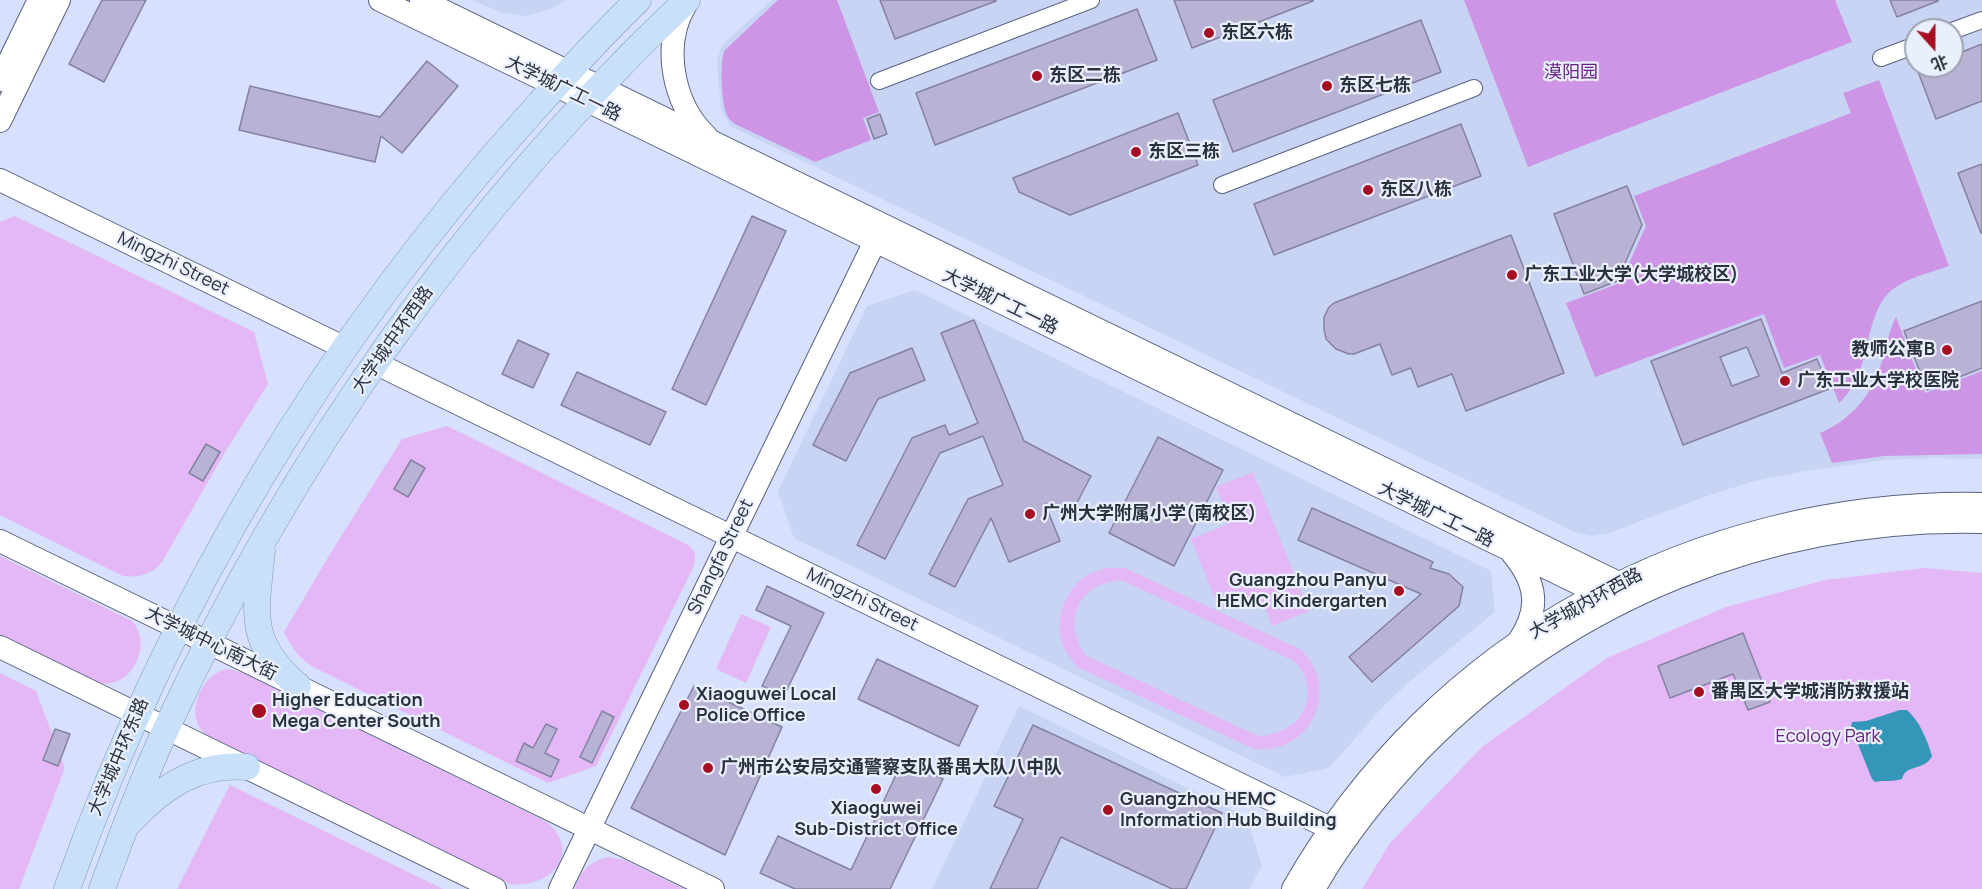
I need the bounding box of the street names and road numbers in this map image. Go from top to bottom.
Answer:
street label: 大学城广工一路 [502,52,624,126]
street label: Mingzhi Street [114,228,232,300]
street label: 大学城广工一路 [939,265,1061,339]
street label: 大学城中环西路 [348,282,438,398]
street label: 大学城广工一路 [1375,478,1497,552]
street label: Shangfa Street [684,496,758,618]
street label: Mingzhi Street [803,564,921,636]
street label: 大学城内环西路 [1526,564,1646,644]
street label: 大学城中心南大街 [142,603,280,685]
street label: 大学城中环东路 [84,695,154,819]

